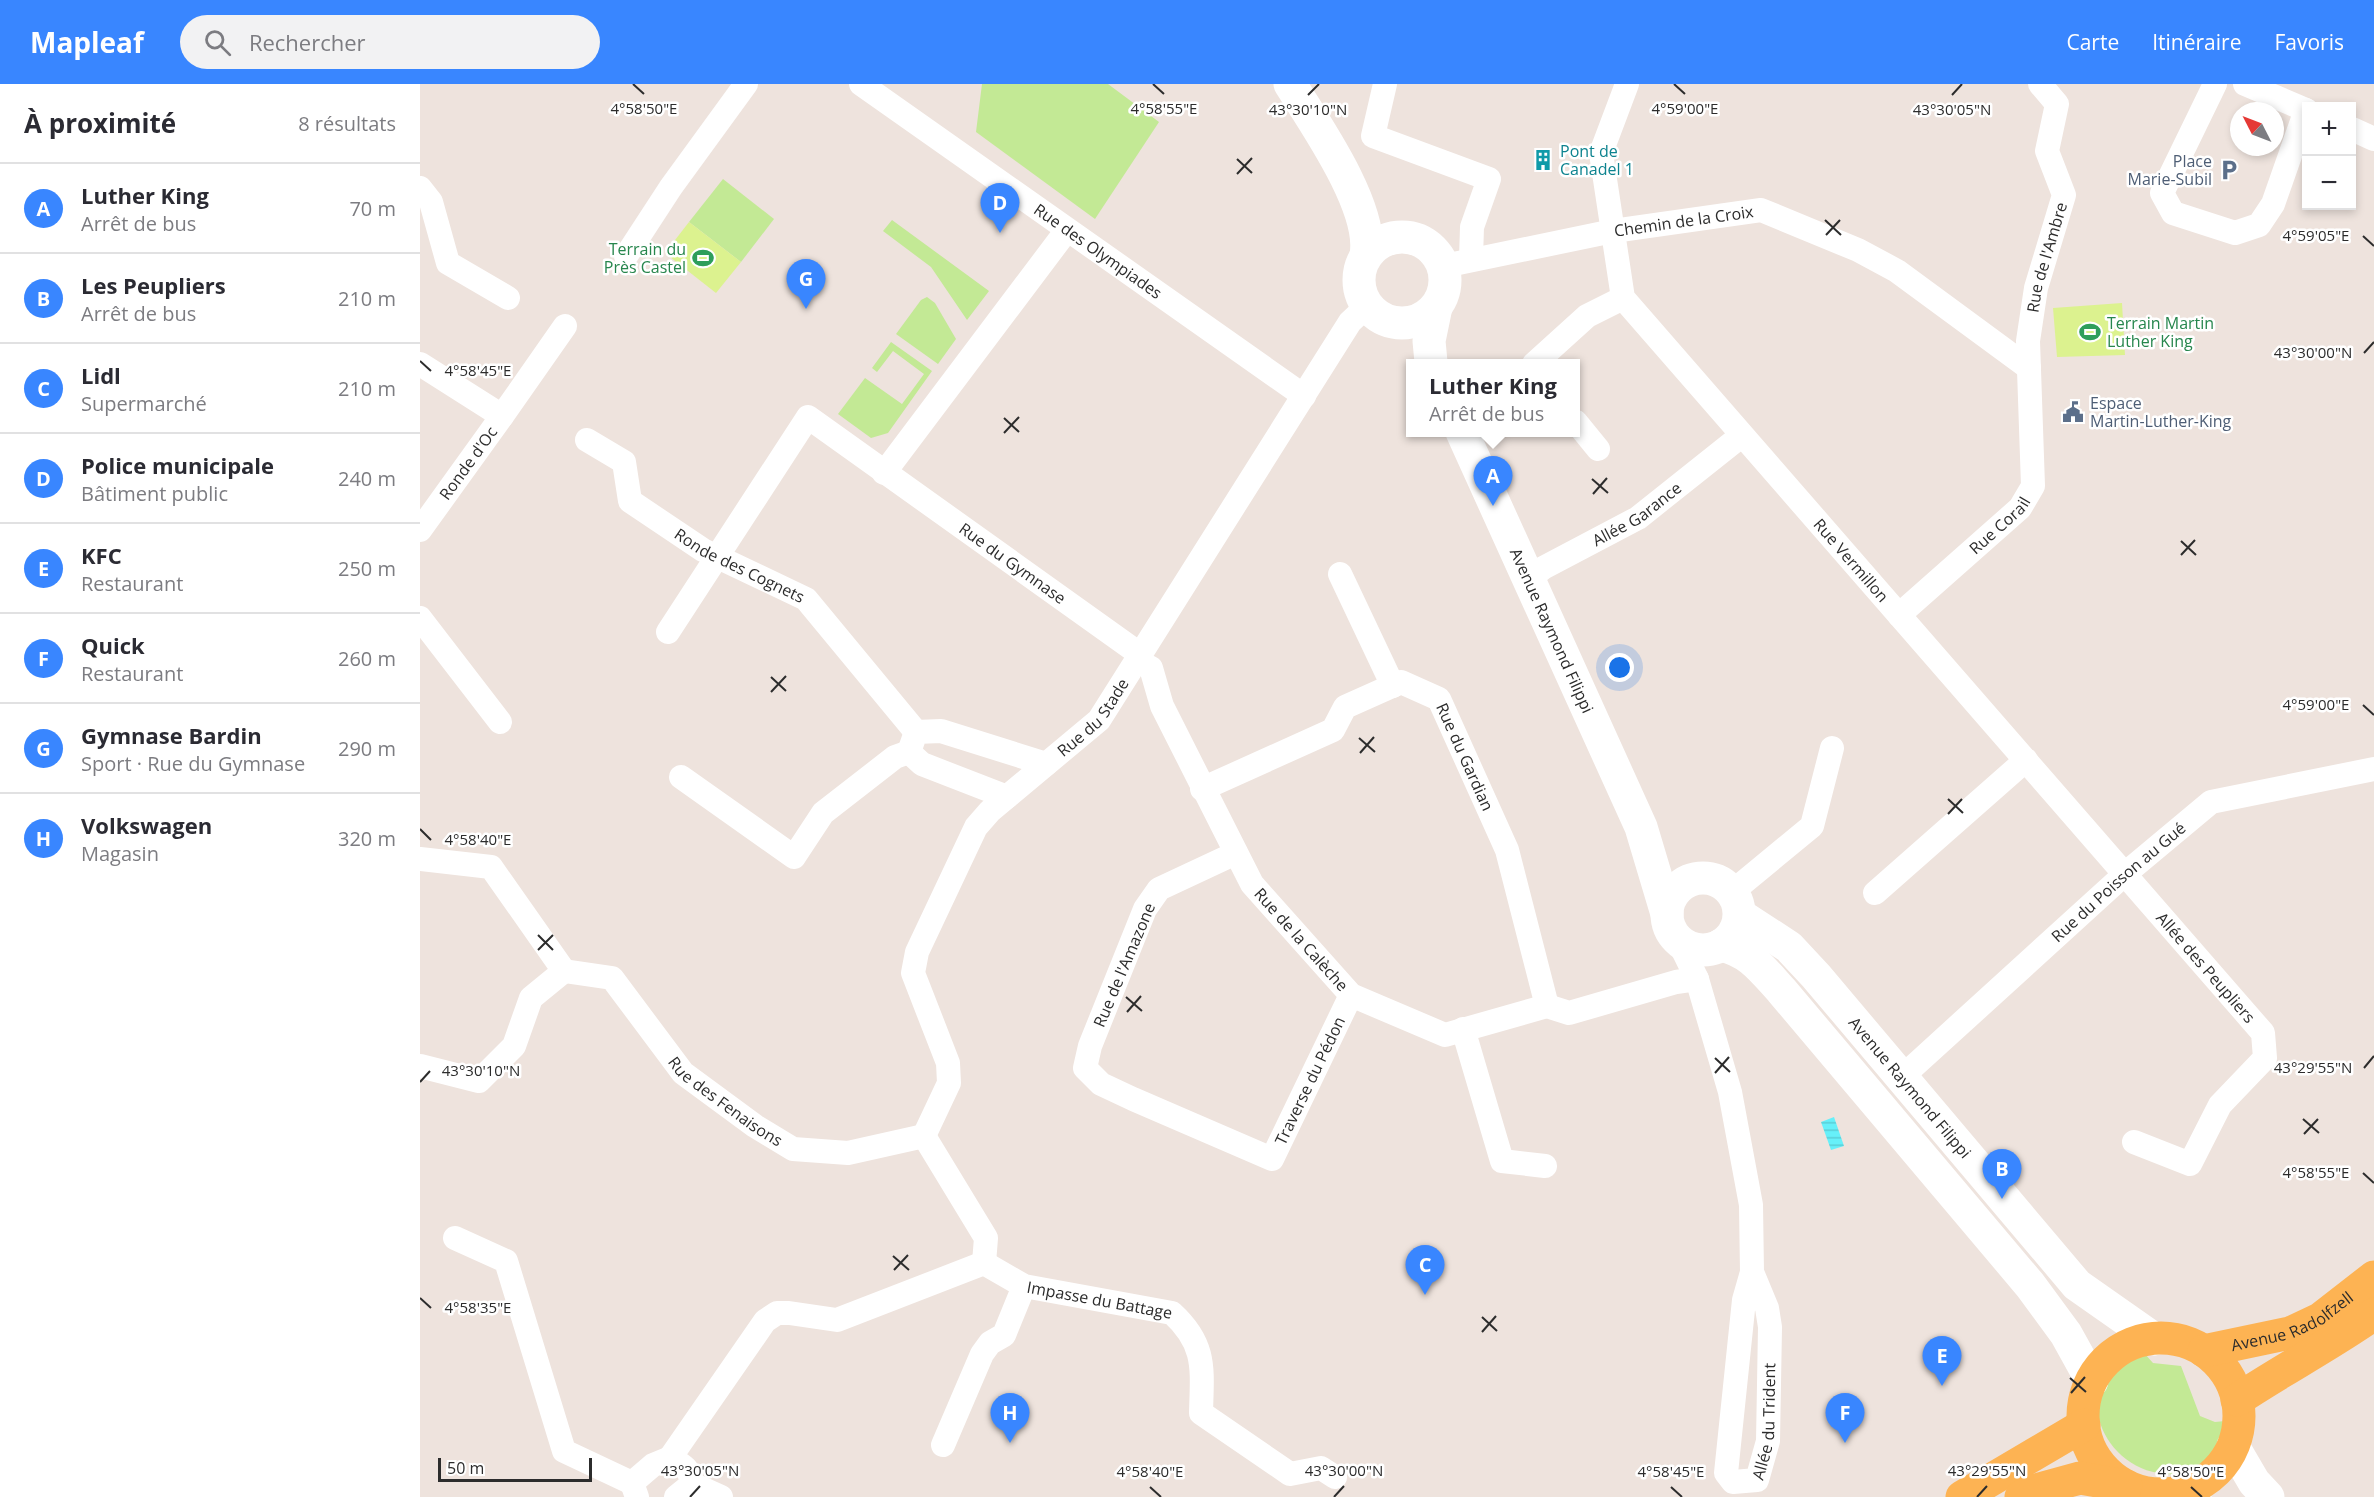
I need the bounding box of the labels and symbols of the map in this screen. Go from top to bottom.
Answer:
text: 4°58'50"E [611,98,677,118]
text: 4°58'55"E [1131,98,1197,118]
text: 4°59'00"E [1652,98,1718,118]
text: 43°30'10"N [1269,99,1347,119]
text: 43°30'05"N [1913,99,1991,119]
north arrow [2230,102,2284,156]
place label: Pont de Canadel 1 [1560,140,1634,180]
building icon: Pont de Canadel 1 [1531,148,1555,172]
place label: Place Marie-Subil [2128,150,2212,190]
parking icon: Place Marie-Subil [2217,158,2241,182]
pin: D [980,184,1020,233]
street label: Rue des Olympiades [1030,198,1167,304]
street label: Chemin de la Croix [1613,200,1755,242]
street label: Rue de l'Ambre [2021,200,2072,314]
text: 4°59'05"E [2283,225,2349,245]
place label: Terrain du Près Castel [604,238,686,278]
sports icon: Terrain du Près Castel [691,246,715,270]
pin: G [786,260,826,309]
place label: Terrain Martin Luther King [2107,312,2214,352]
sports icon: Terrain Martin Luther King [2078,320,2102,344]
text: 43°30'00"N [2274,342,2352,362]
text: 4°58'45"E [445,360,511,380]
place label: Espace Martin-Luther-King [2090,392,2232,432]
public building icon: Espace Martin-Luther-King [2061,400,2085,424]
street label: Ronde d'Oc [434,422,502,504]
pin: A [1474,456,1512,506]
street label: Allée Garance [1588,477,1686,551]
street label: Rue Corail [1964,492,2035,559]
street label: Rue Vermillon [1809,514,1894,607]
street label: Rue du Gymnase [955,518,1070,609]
street label: Ronde des Cognets [670,523,808,608]
street label: Avenue Raymond Filippi [1505,545,1599,717]
your location [1605,653,1634,682]
street label: Rue du Stade [1052,674,1134,761]
text: 4°59'00"E [2283,694,2349,714]
street label: Rue du Gardian [1431,699,1499,814]
street label: Rue du Poisson au Gué [2046,817,2190,947]
text: 4°58'40"E [445,829,511,849]
street label: Rue de la Calèche [1249,883,1353,996]
street label: Rue de l'Amazone [1088,899,1160,1031]
street label: Allée des Peupliers [2151,907,2260,1028]
street label: Avenue Raymond Filippi [1844,1012,1976,1163]
street label: Traverse du Pédon [1269,1013,1350,1148]
street label: Rue des Fenaisons [663,1052,787,1151]
text: 43°29'55"N [2274,1057,2352,1077]
text: 43°30'10"N [442,1060,520,1080]
pin: B [1982,1150,2022,1199]
text: 4°58'55"E [2283,1162,2349,1182]
pin: C [1406,1246,1444,1295]
street label: Impasse du Battage [1025,1276,1174,1324]
street label: Avenue Radolfzell [2229,1286,2358,1356]
text: 4°58'35"E [445,1297,511,1317]
pin: E [1922,1336,1961,1386]
street label: Allée du Trident [1747,1362,1780,1482]
pin: H [990,1394,1030,1443]
pin: F [1826,1394,1864,1443]
scale bar [438,1455,592,1482]
text: 43°30'05"N [661,1460,739,1480]
text: 43°30'00"N [1305,1460,1383,1480]
text: 43°29'55"N [1948,1460,2026,1480]
text: 4°58'40"E [1117,1461,1183,1481]
text: 4°58'45"E [1638,1461,1704,1481]
text: 4°58'50"E [2158,1461,2224,1481]

